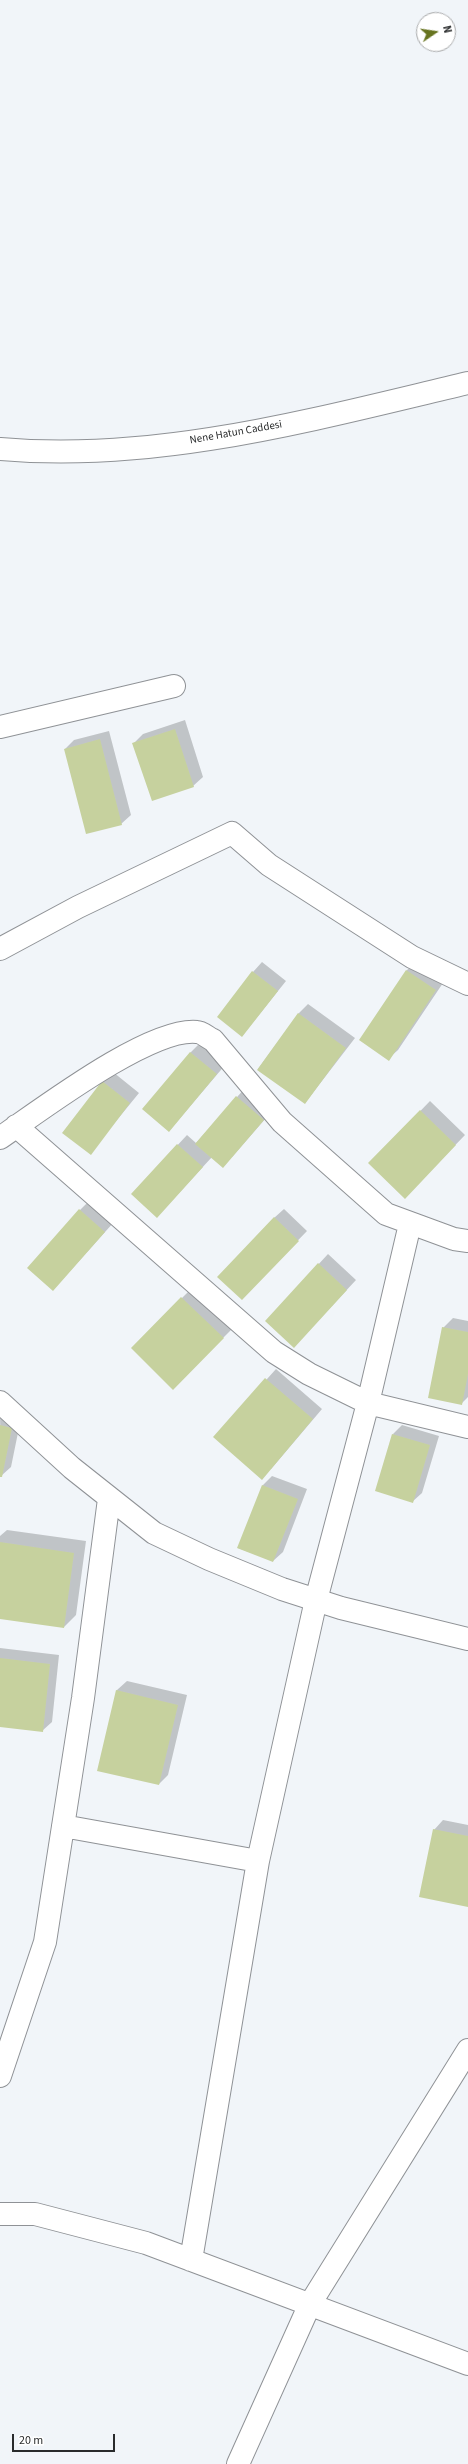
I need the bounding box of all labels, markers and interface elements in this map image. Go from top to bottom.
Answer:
north arrow [416,12,456,52]
text: N [439,24,455,35]
street label: Nene Hatun Caddesi [189,418,283,448]
scale bar [14,2426,117,2452]
text: 20 m [19,2432,43,2449]

